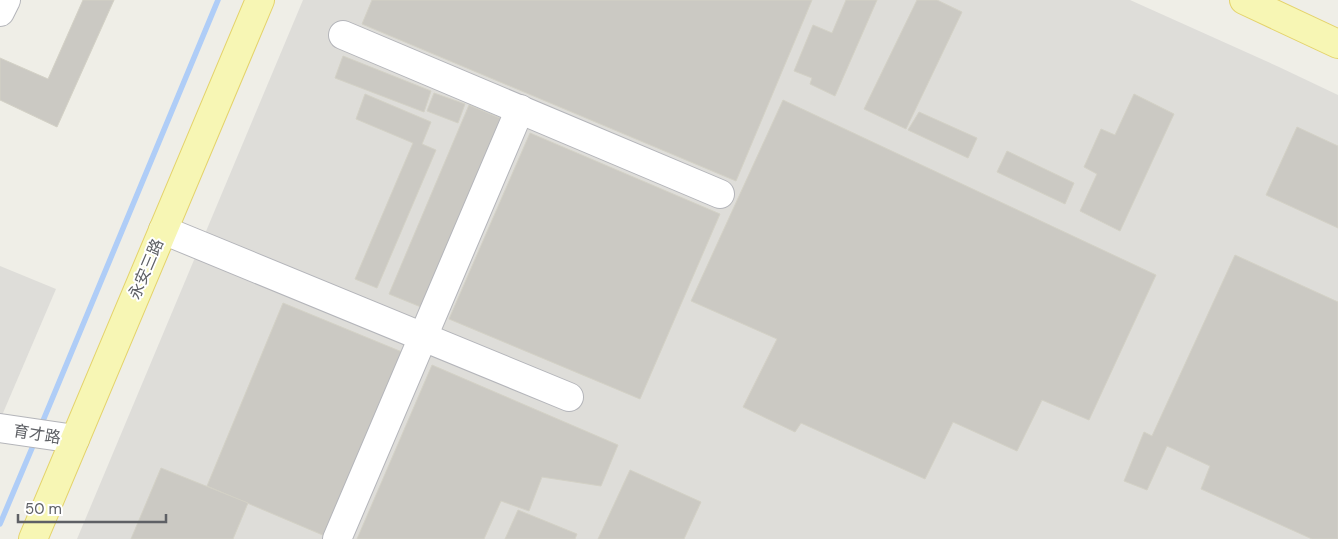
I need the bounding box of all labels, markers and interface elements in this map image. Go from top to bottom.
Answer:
street label: 永安三路 [124,235,168,303]
street label: 育才路 [12,420,62,448]
scale bar [18,492,165,524]
text: 50 m [25,499,62,519]

